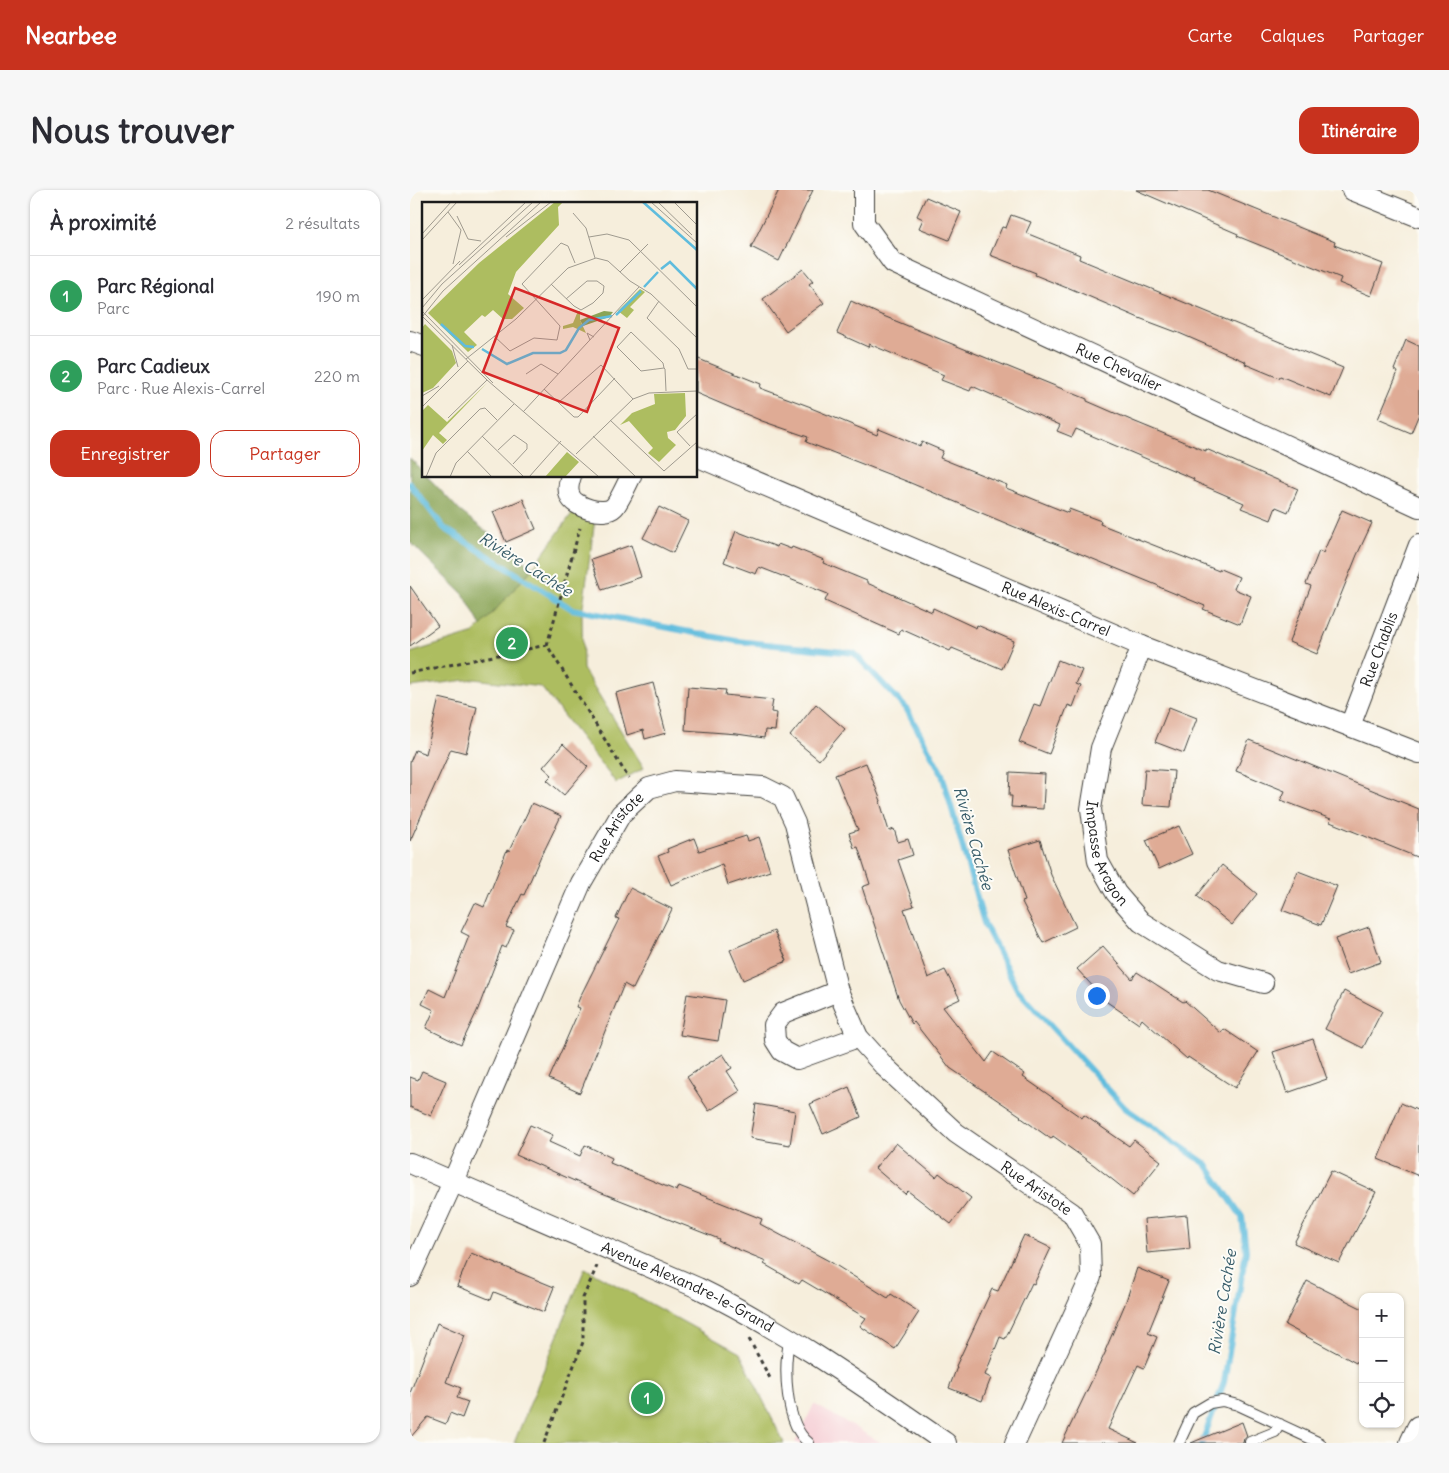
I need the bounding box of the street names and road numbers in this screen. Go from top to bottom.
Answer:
street label: Rue Chevalier [1072,339,1165,395]
street label: Rue Alexis-Carrel [999,577,1113,640]
street label: Rue Chablis [1356,609,1402,689]
street label: Rue Aristote [585,788,647,866]
street label: Impasse Aragon [1082,799,1133,910]
street label: Rue Aristote [997,1157,1076,1219]
street label: Avenue Alexandre-le-Grand [598,1237,778,1336]

